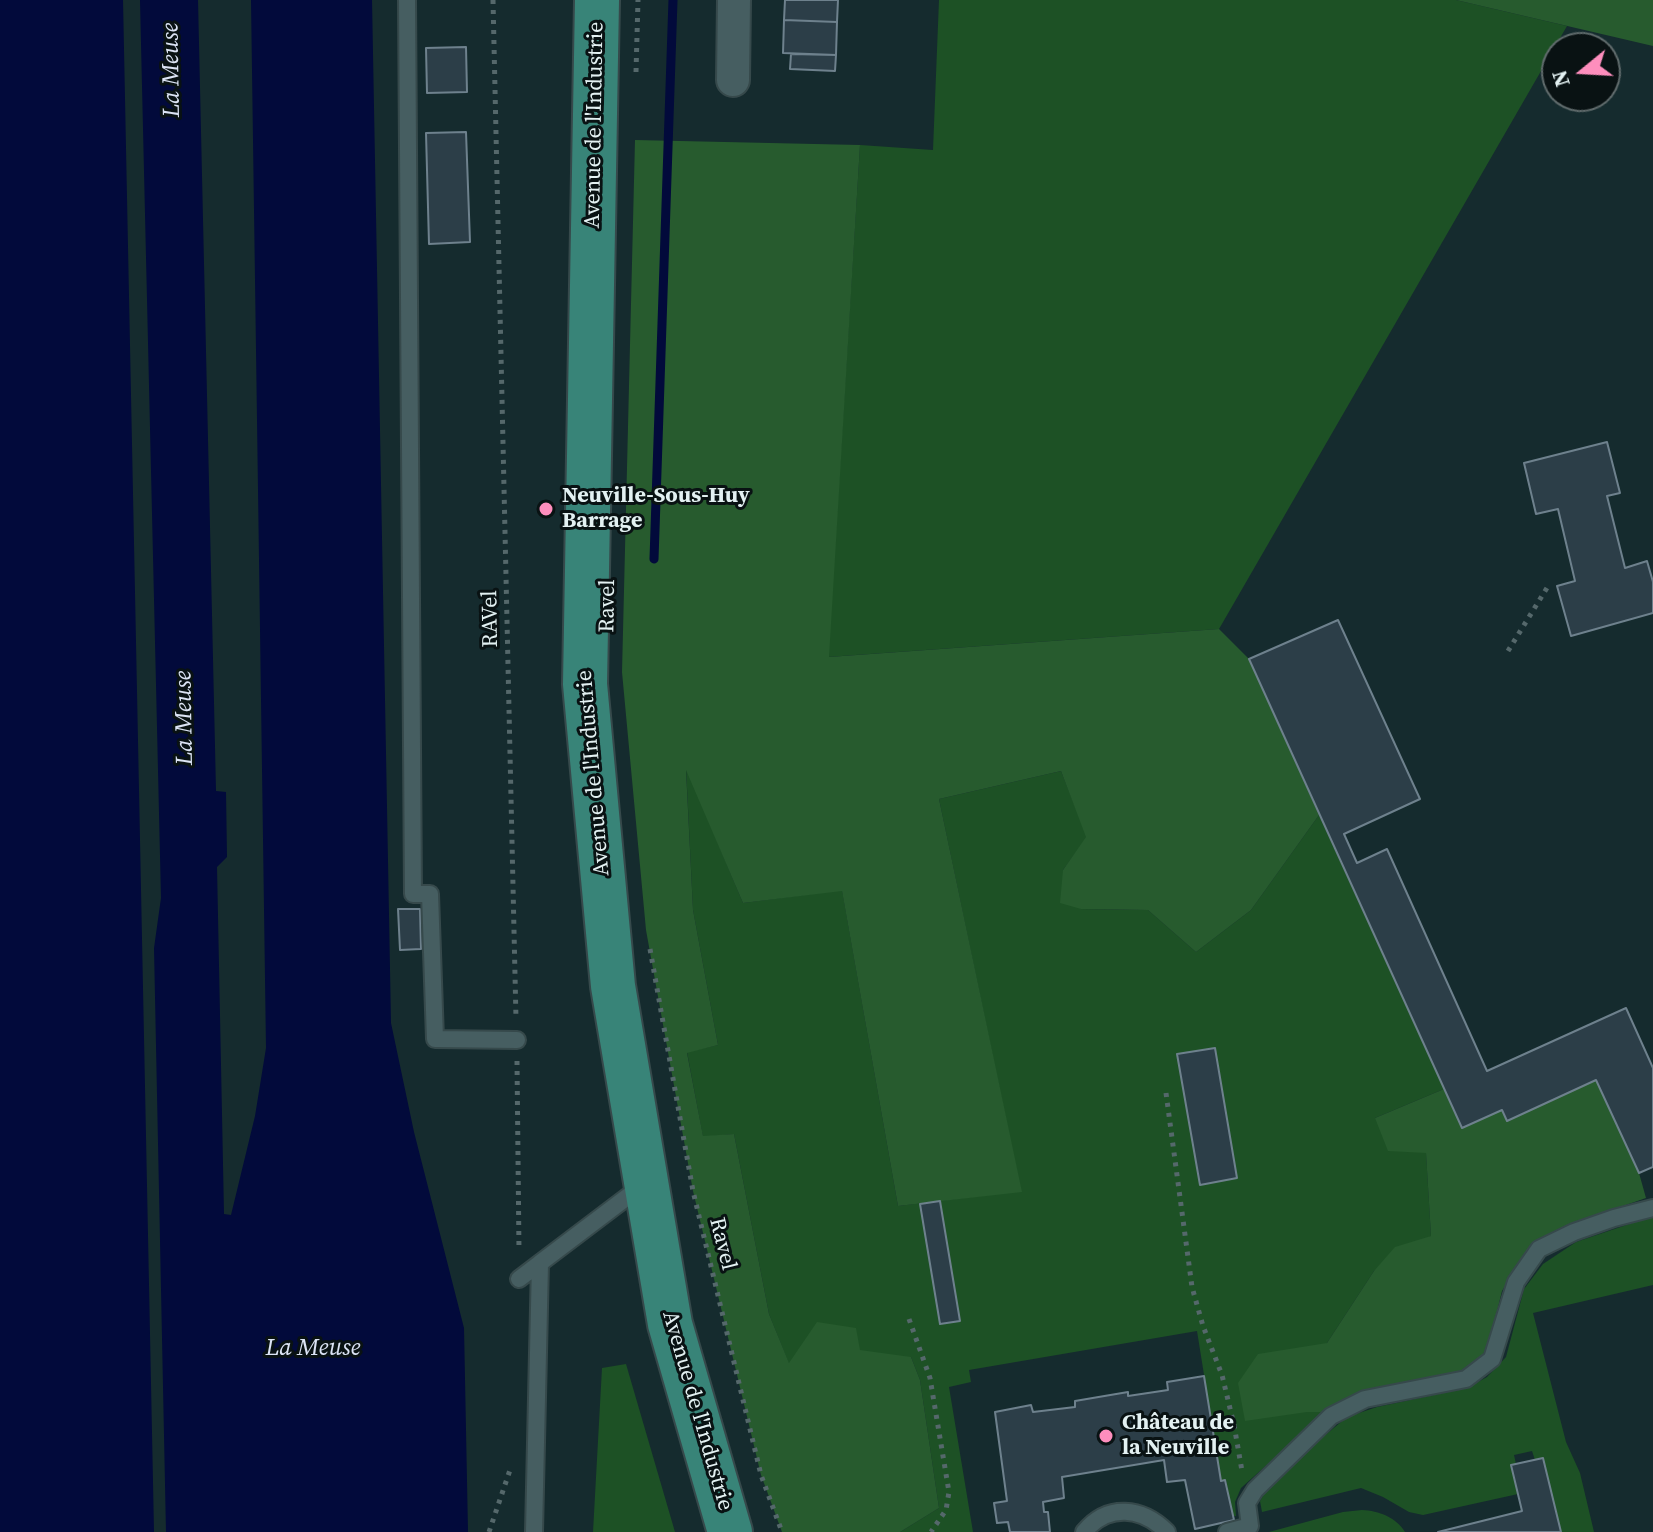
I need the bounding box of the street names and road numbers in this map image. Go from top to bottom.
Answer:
street label: Avenue de l'Industrie [580,21,610,229]
street label: Ravel [594,579,622,633]
street label: RAVel [477,590,505,648]
street label: Avenue de l'Industrie [572,669,616,877]
street label: Ravel [703,1215,741,1273]
street label: Avenue de l'Industrie [656,1308,738,1514]

